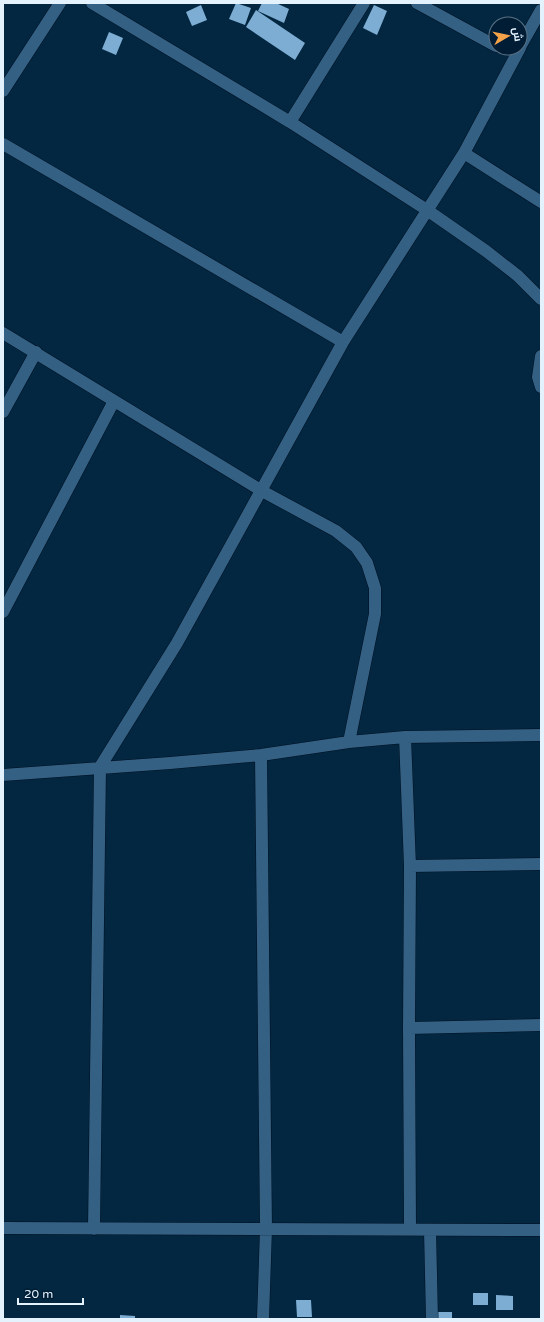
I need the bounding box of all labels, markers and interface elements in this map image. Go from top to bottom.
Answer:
north arrow [488,16,528,56]
text: ش [510,27,525,43]
scale bar [18,1280,83,1306]
text: 20 m [24,1287,53,1301]

